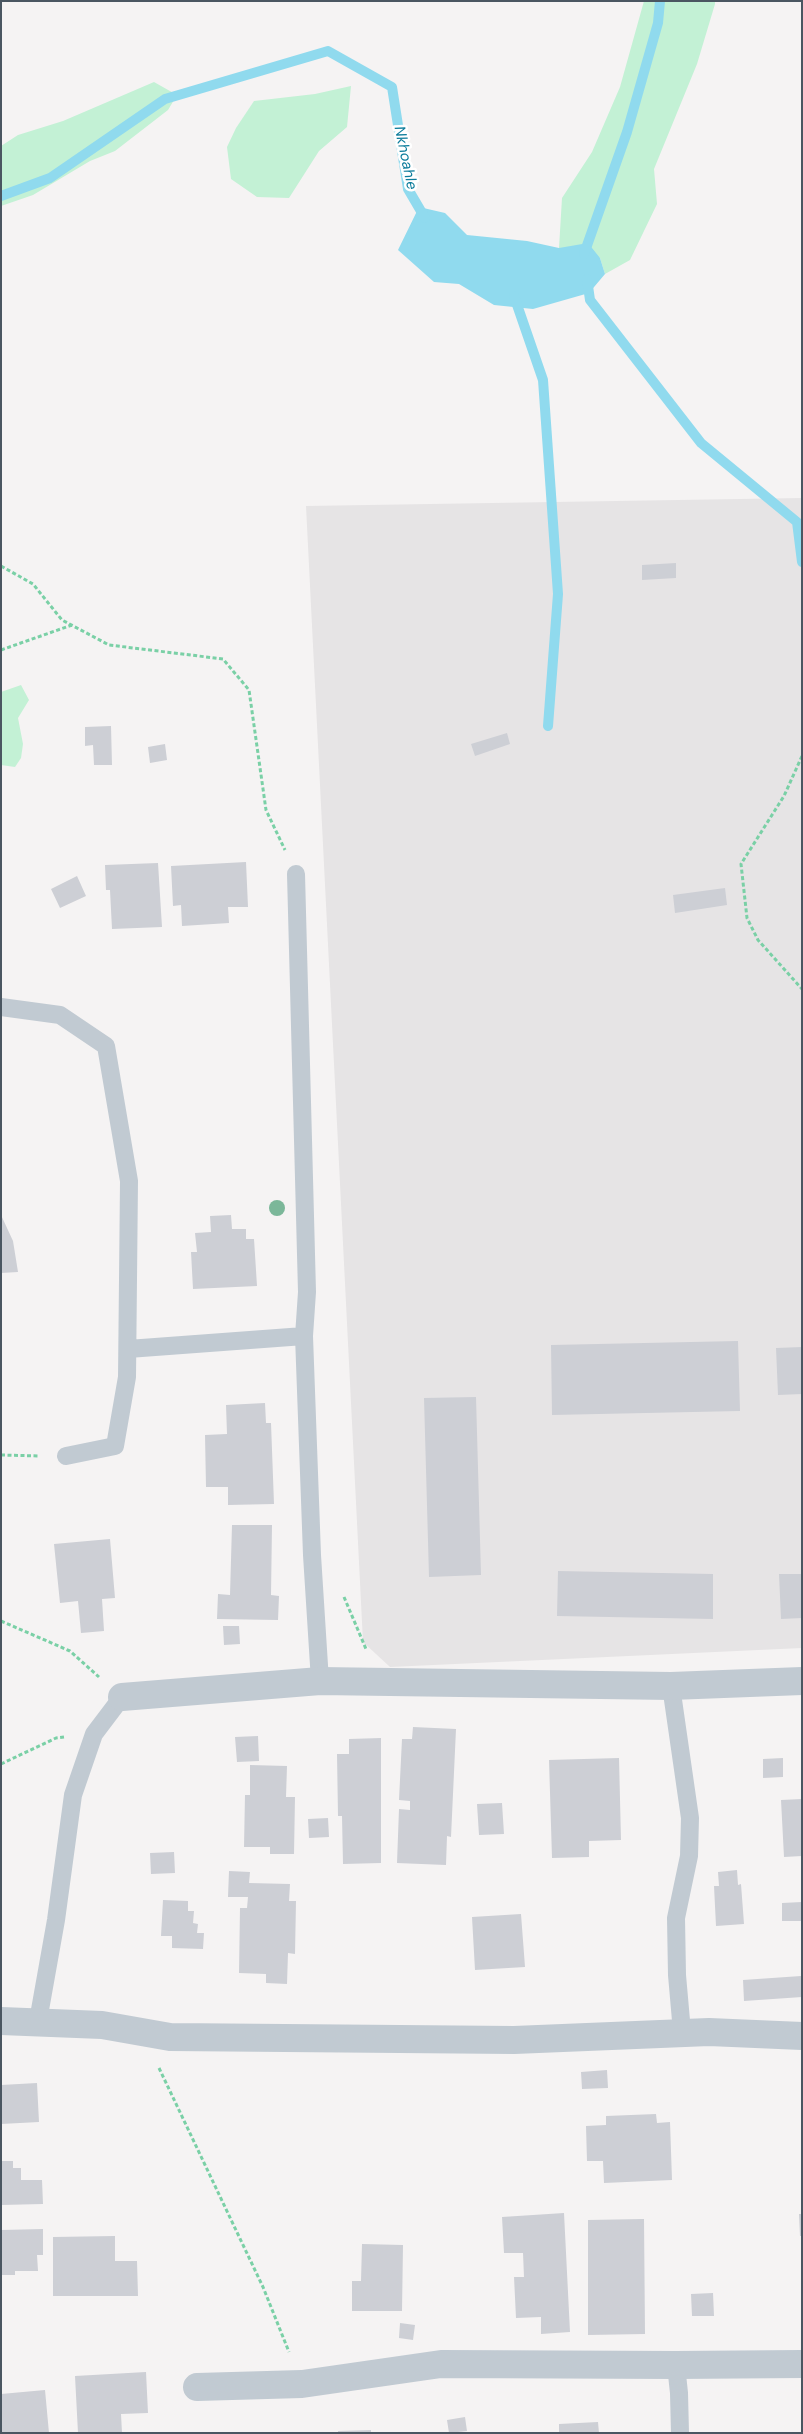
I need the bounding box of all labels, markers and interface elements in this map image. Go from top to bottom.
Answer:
water label: Nkhoahle [389,125,421,191]

